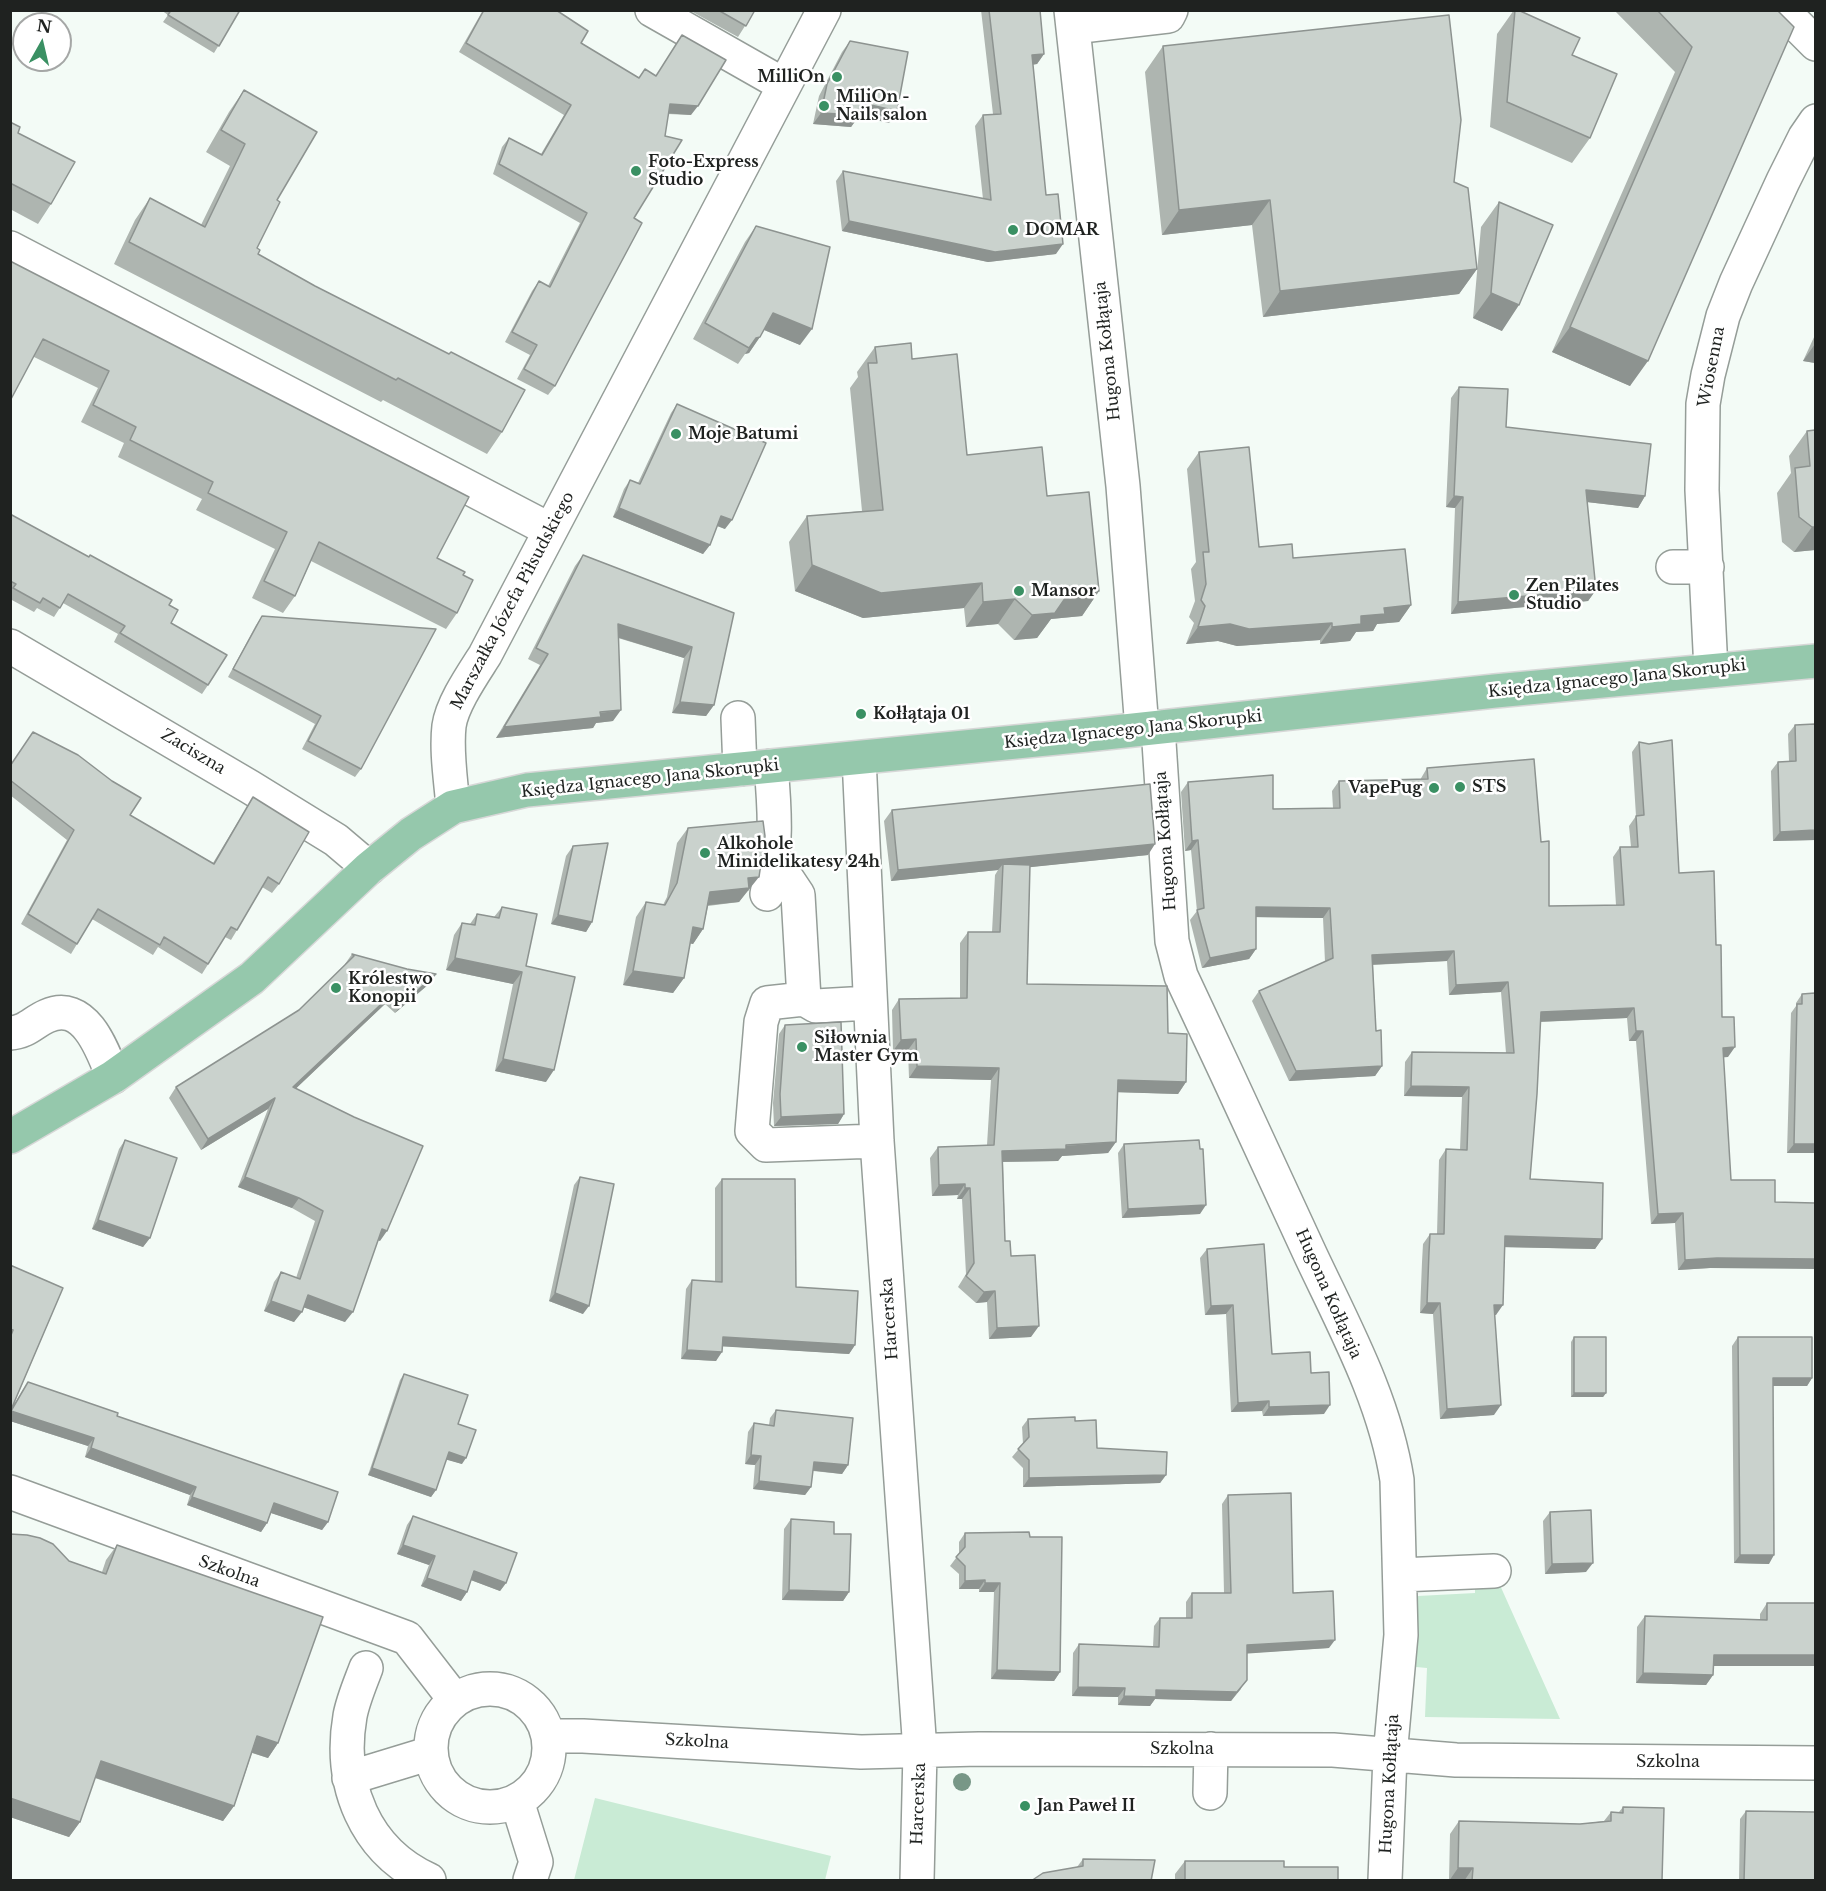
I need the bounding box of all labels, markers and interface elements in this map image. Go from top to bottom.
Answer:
north arrow [12,12,72,72]
text: N [35,15,53,37]
place label: MilliOn [757,67,825,87]
marker: MilliOn [830,70,844,84]
place label: MiliOn - Nails salon [836,87,927,125]
marker: MiliOn - Nails salon [817,99,831,113]
place label: Foto-Express Studio [648,152,759,190]
marker: Foto-Express Studio [629,164,643,178]
place label: DOMAR [1025,220,1099,240]
marker: DOMAR [1006,223,1020,237]
street label: Hugona Kołłątaja [1091,280,1125,422]
street label: Wiosenna [1695,325,1729,409]
place label: Moje Batumi [688,424,798,444]
marker: Moje Batumi [669,427,683,441]
street label: Marszałka Józefa Piłsudskiego [447,489,579,713]
place label: Zen Pilates Studio [1526,576,1619,614]
place label: Mansor [1031,581,1096,601]
marker: Mansor [1012,584,1026,598]
marker: Zen Pilates Studio [1507,588,1521,602]
street label: Księdza Ignacego Jana Skorupki [1487,656,1747,702]
place label: Kołłątaja 01 [873,704,970,724]
marker: Kołłątaja 01 [854,707,868,721]
street label: Księdza Ignacego Jana Skorupki [1003,707,1263,753]
street label: Zaciszna [158,725,228,779]
street label: Księdza Ignacego Jana Skorupki [520,756,780,802]
street label: Hugona Kołłątaja [1152,770,1180,912]
place label: STS [1472,777,1506,797]
place label: VapePug [1348,778,1422,798]
marker: STS [1453,780,1467,794]
marker: VapePug [1427,781,1441,795]
place label: Alkohole Minidelikatesy 24h [717,834,880,872]
marker: Alkohole Minidelikatesy 24h [698,846,712,860]
place label: Królestwo Konopii [348,969,433,1007]
marker: Królestwo Konopii [329,981,343,995]
place label: Siłownia Master Gym [814,1028,919,1066]
marker: Siłownia Master Gym [795,1040,809,1054]
street label: Hugona Kołłątaja [1291,1226,1365,1362]
street label: Harcerska [878,1277,902,1361]
street label: Szkolna [196,1552,262,1592]
street label: Hugona Kołłątaja [1377,1714,1403,1854]
street label: Szkolna [665,1731,729,1753]
street label: Szkolna [1150,1739,1214,1759]
street label: Szkolna [1636,1752,1700,1772]
street label: Harcerska [908,1762,930,1846]
place label: Jan Paweł II [1037,1796,1135,1816]
marker: Jan Paweł II [1018,1799,1032,1813]

